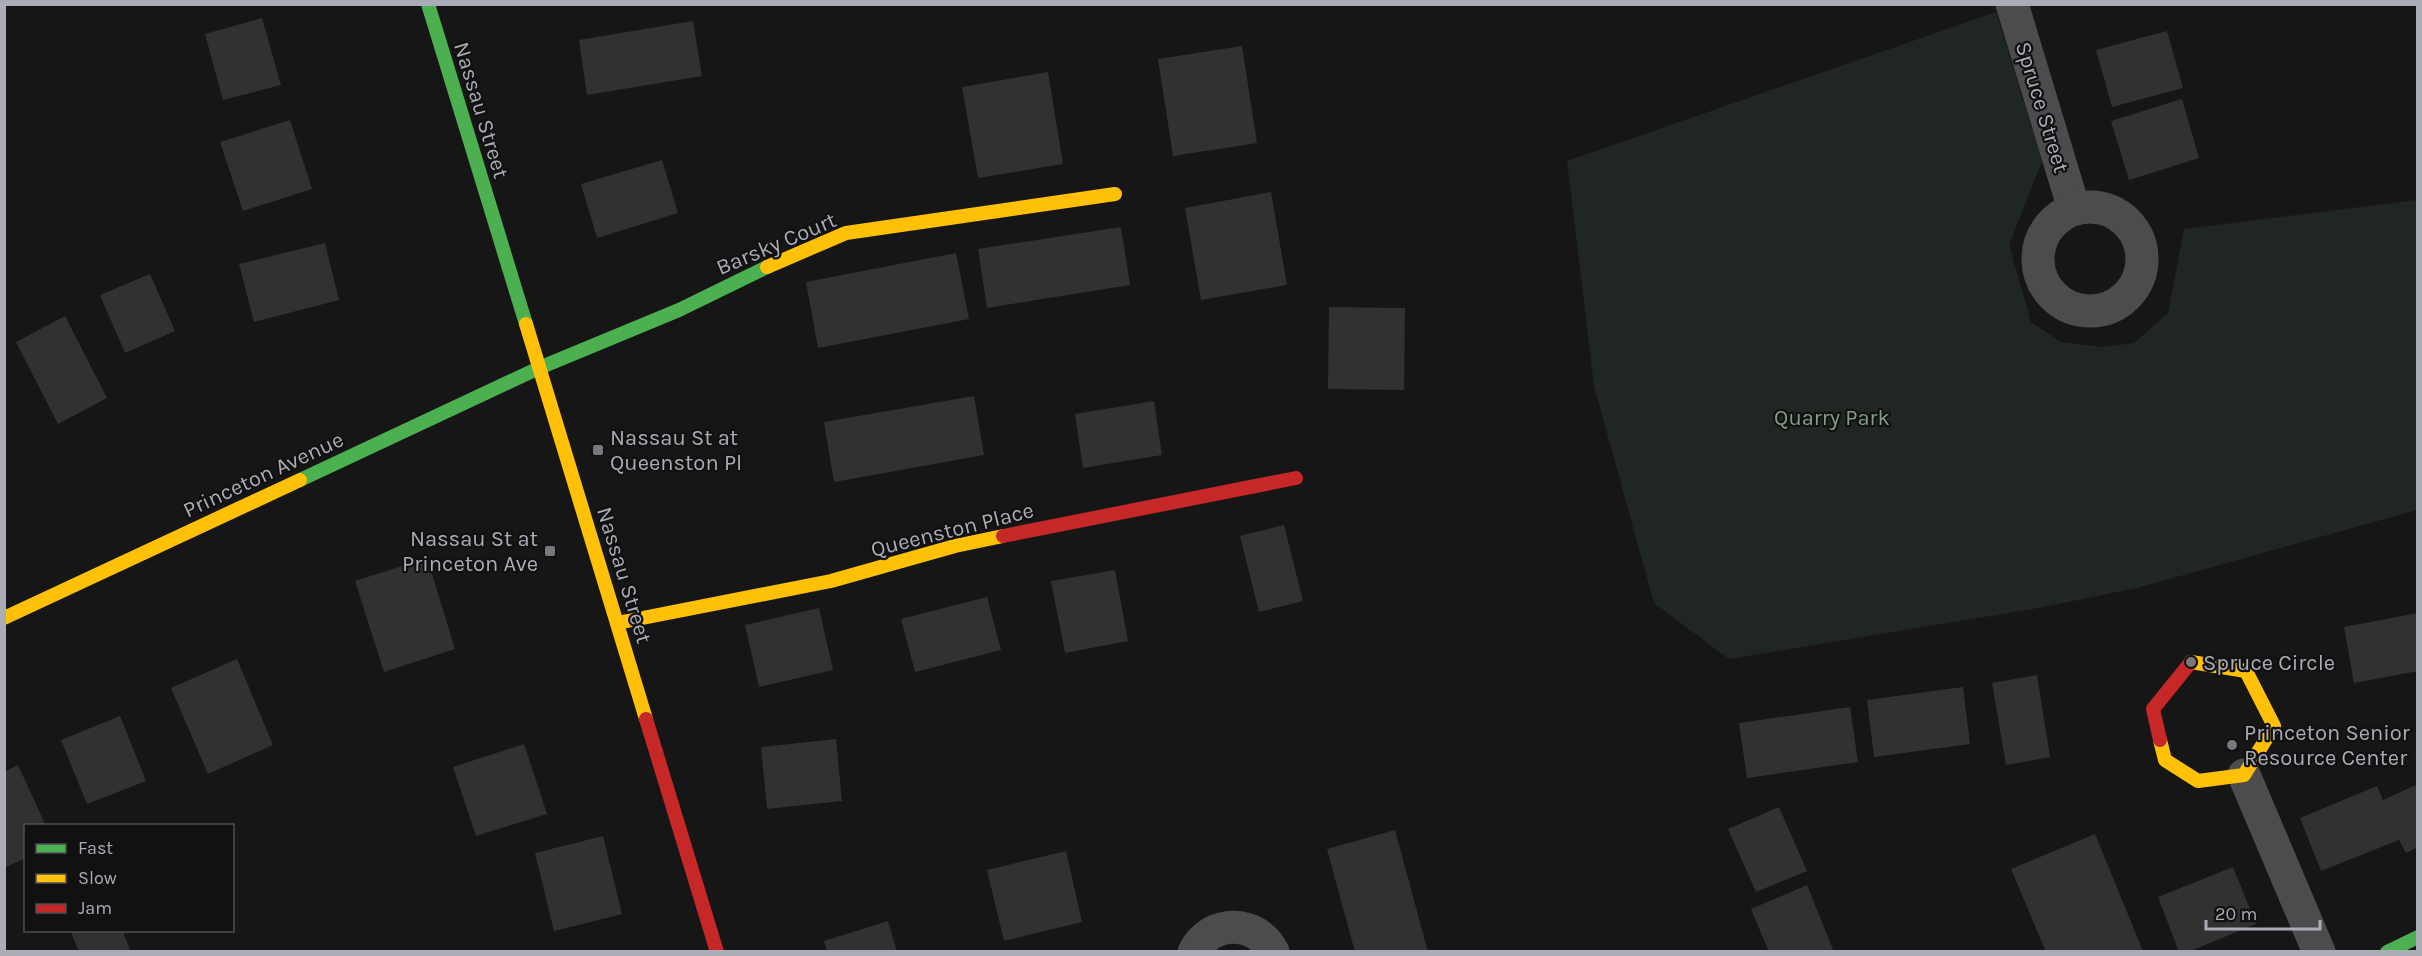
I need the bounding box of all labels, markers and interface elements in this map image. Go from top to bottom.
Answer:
street label: Nassau Street [448,39,514,182]
street label: Spruce Street [2010,39,2074,176]
street label: Barsky Court [712,207,840,281]
park label: Quarry Park [1774,405,1890,431]
place label: Nassau St at Queenston Pl [610,425,742,476]
street label: Princeton Avenue [179,426,348,523]
marker: Nassau St at Queenston Pl [591,443,605,457]
street label: Queenston Place [868,497,1036,563]
street label: Nassau Street [591,504,657,647]
place label: Nassau St at Princeton Ave [402,526,538,577]
marker: Nassau St at Princeton Ave [543,544,557,558]
place label: Spruce Circle [2203,650,2335,676]
marker: Spruce Circle [2184,655,2198,669]
place label: Princeton Senior Resource Center [2244,720,2410,771]
marker: Princeton Senior Resource Center [2225,738,2239,752]
legend [24,824,234,932]
text: Fast [78,837,113,859]
text: Slow [78,867,117,889]
scale bar [2206,893,2320,931]
text: Jam [78,897,112,919]
text: 20 m [2215,903,2257,925]

